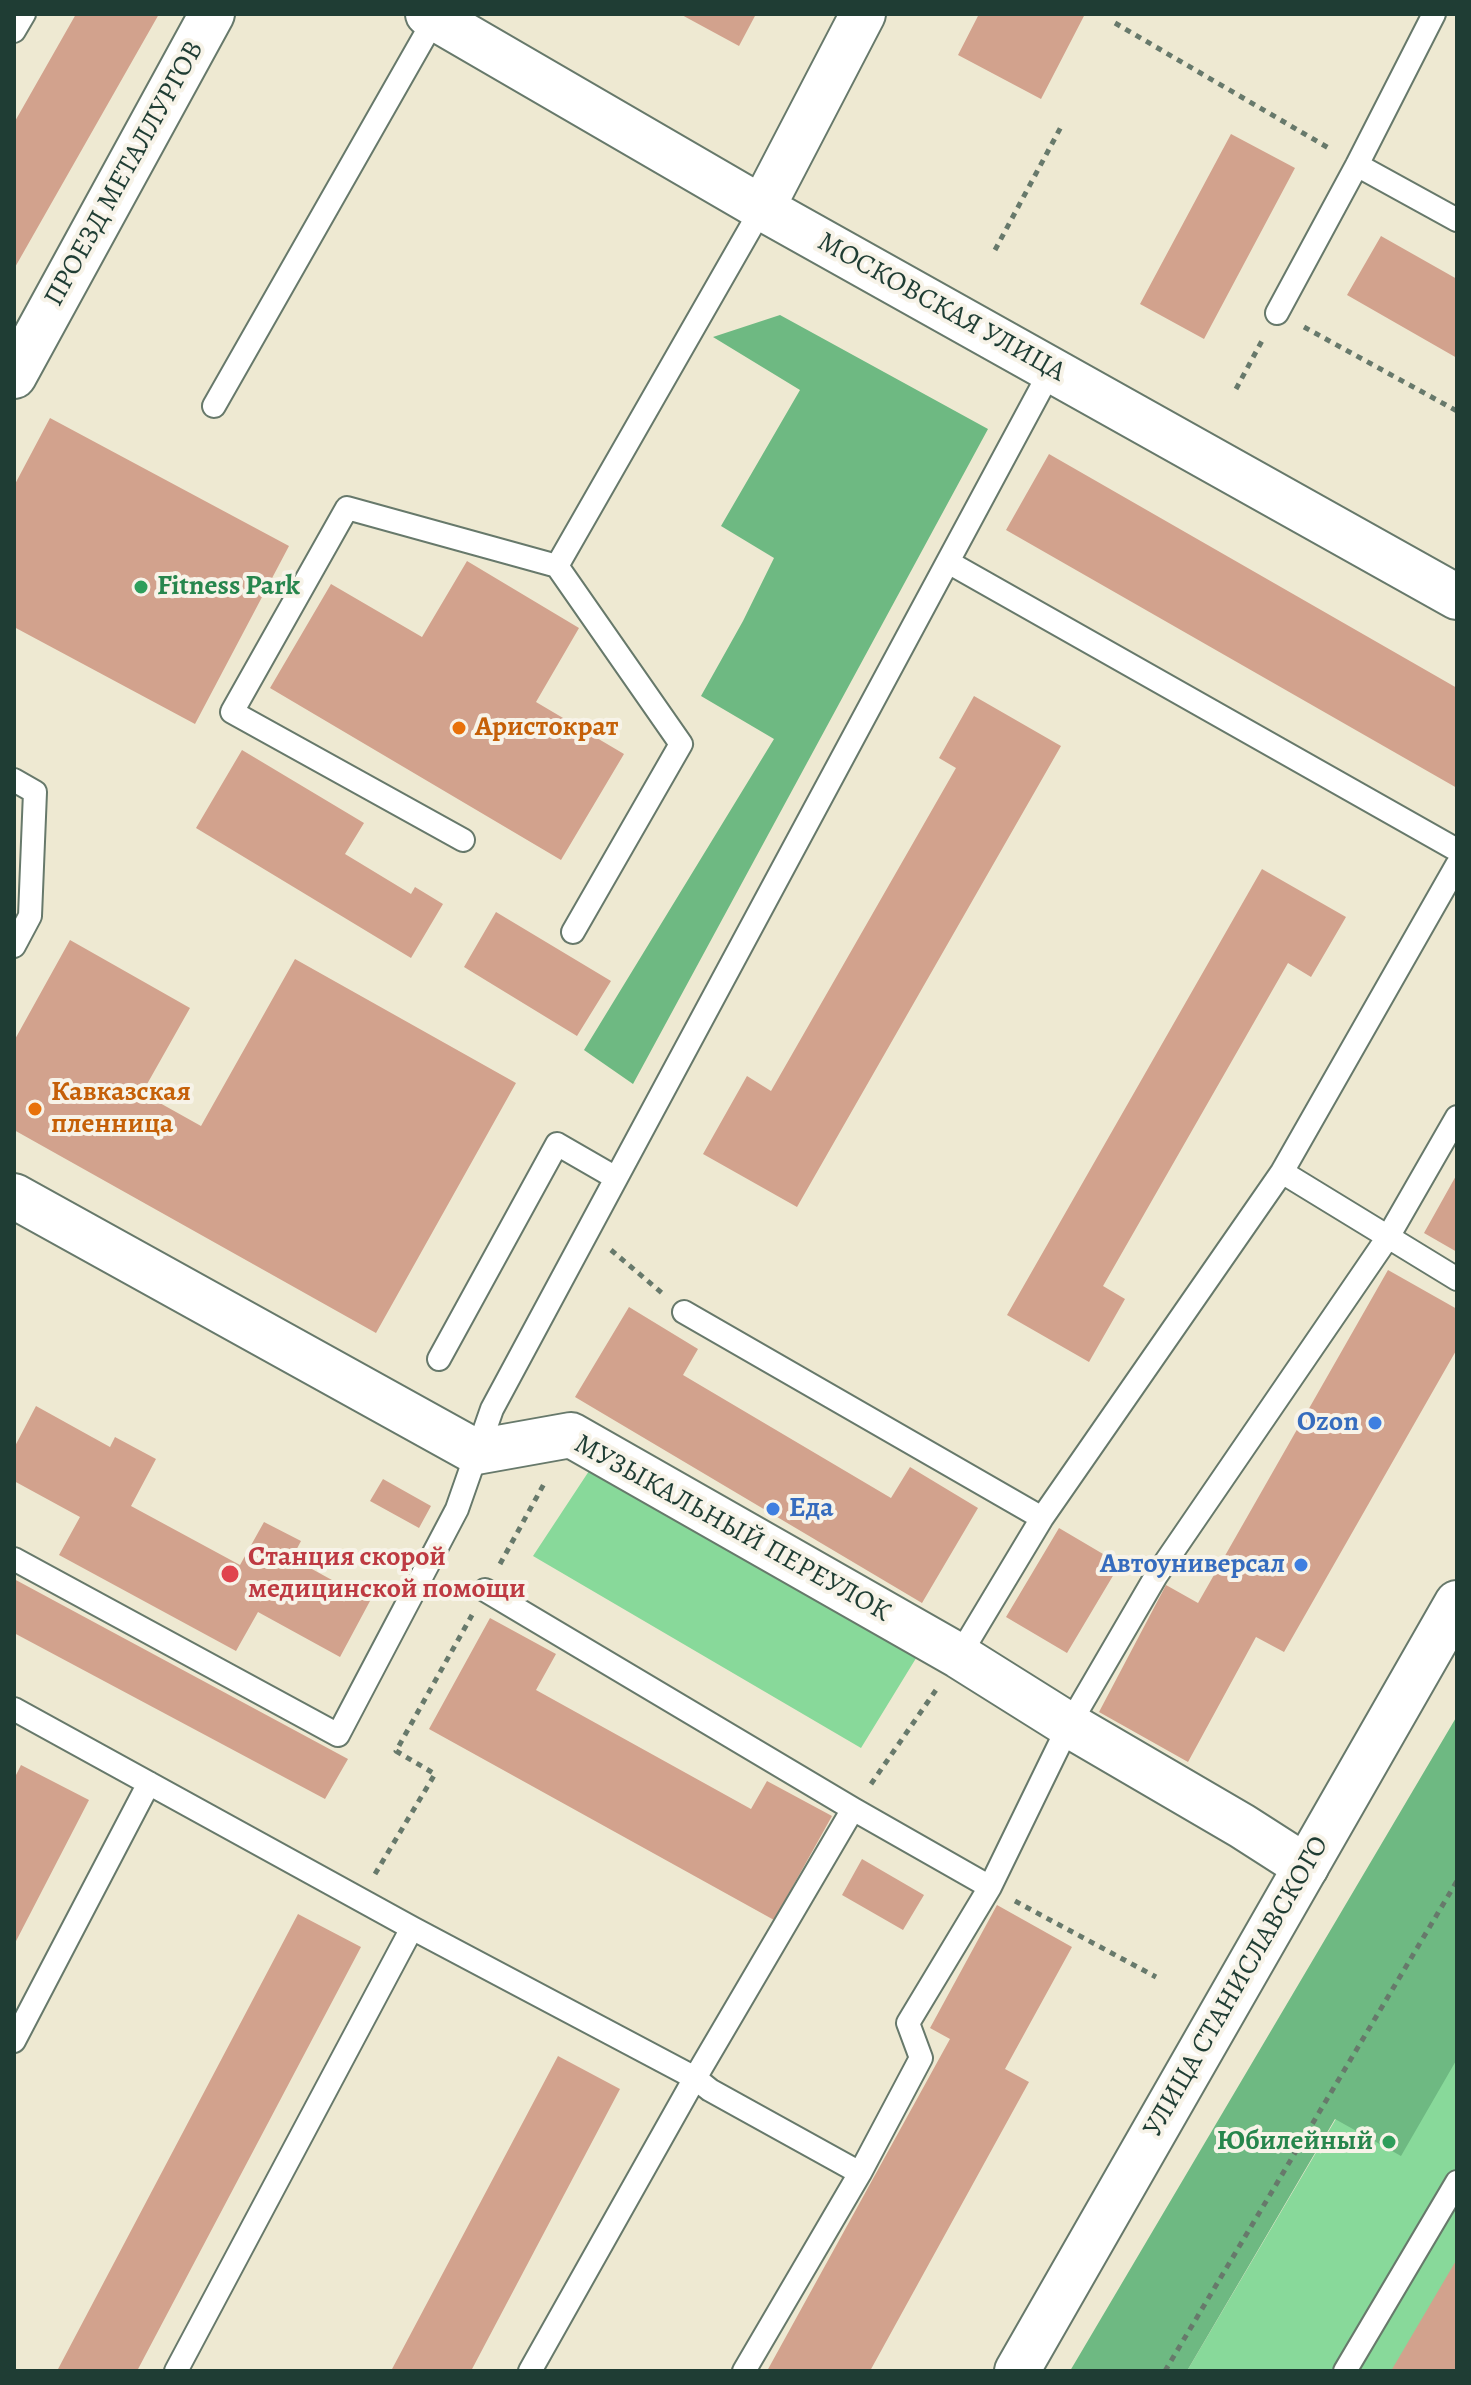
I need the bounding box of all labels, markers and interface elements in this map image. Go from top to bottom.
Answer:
street label: ПРОЕЗД МЕТАЛЛУРГОВ [38,35,212,313]
street label: МОСКОВСКАЯ УЛИЦА [811,226,1071,390]
place label: Fitness Park [157,570,300,604]
marker: Fitness Park [132,578,150,596]
place label: Аристократ [475,711,619,745]
marker: Аристократ [450,719,468,737]
place label: Кавказская пленница [51,1076,191,1142]
marker: Кавказская пленница [26,1100,44,1118]
place label: Ozon [1297,1406,1359,1440]
marker: Ozon [1366,1414,1384,1432]
street label: МУЗЫКАЛЬНЫЙ ПЕРЕУЛОК [568,1428,896,1630]
place label: Еда [789,1492,833,1526]
marker: Еда [764,1500,782,1518]
place label: Станция скорой медицинской помощи [248,1541,526,1607]
place label: Автоуниверсал [1100,1548,1285,1582]
marker: Автоуниверсал [1292,1556,1310,1574]
marker: Станция скорой медицинской помощи [219,1563,241,1585]
street label: УЛИЦА СТАНИСЛАВСКОГО [1137,1831,1337,2143]
place label: Юбилейный [1217,2125,1373,2159]
marker: Юбилейный [1380,2133,1398,2151]

